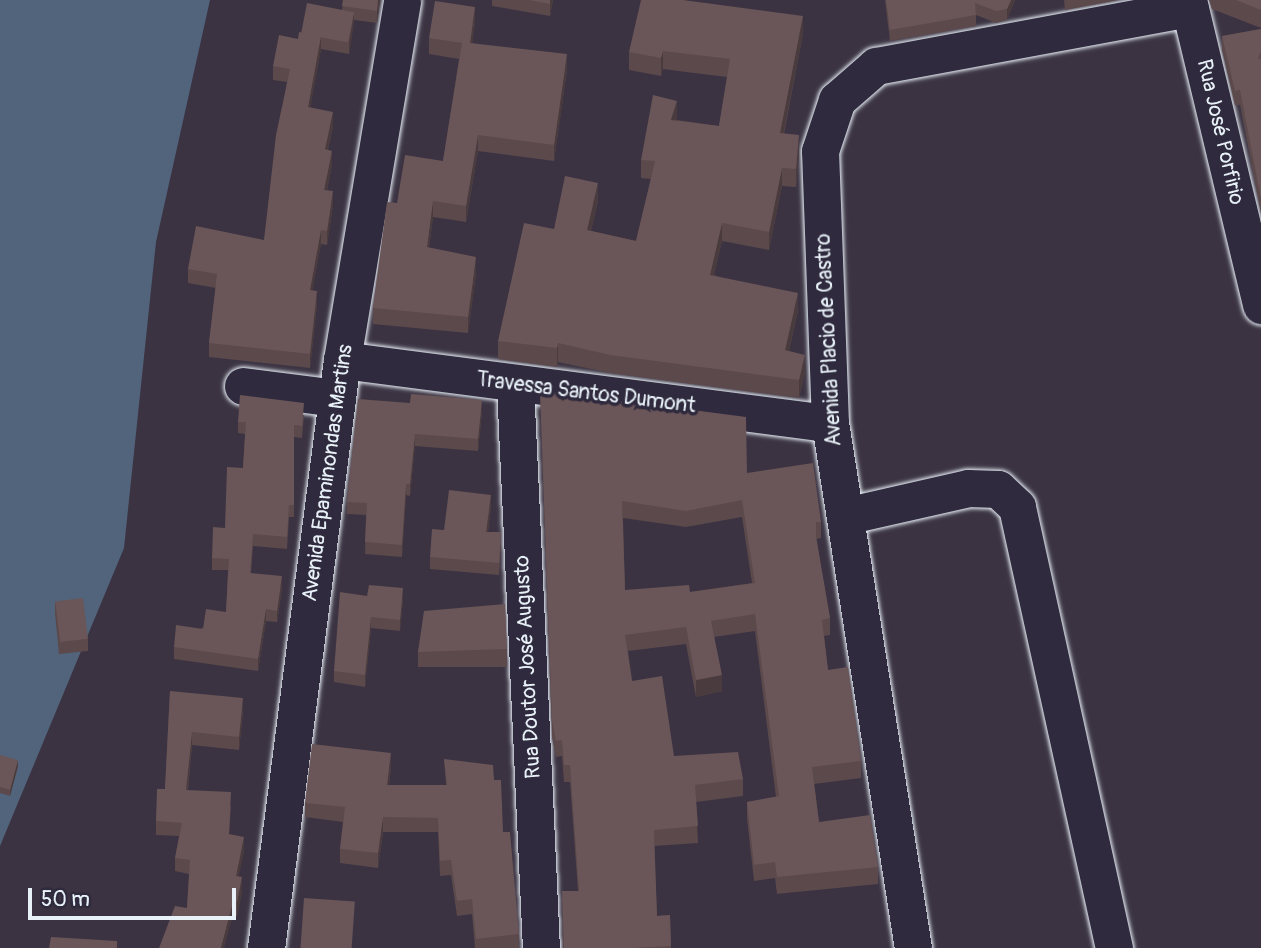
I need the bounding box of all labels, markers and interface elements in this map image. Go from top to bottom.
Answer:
street label: Rua José Porfirio [1191,57,1249,207]
street label: Avenida Placio de Castro [811,233,847,447]
street label: Avenida Epaminondas Martins [297,343,359,603]
street label: Travessa Santos Dumont [475,367,697,419]
street label: Rua Doutor José Augusto [510,555,546,779]
scale bar [32,874,240,918]
text: 50 m [41,886,90,913]

